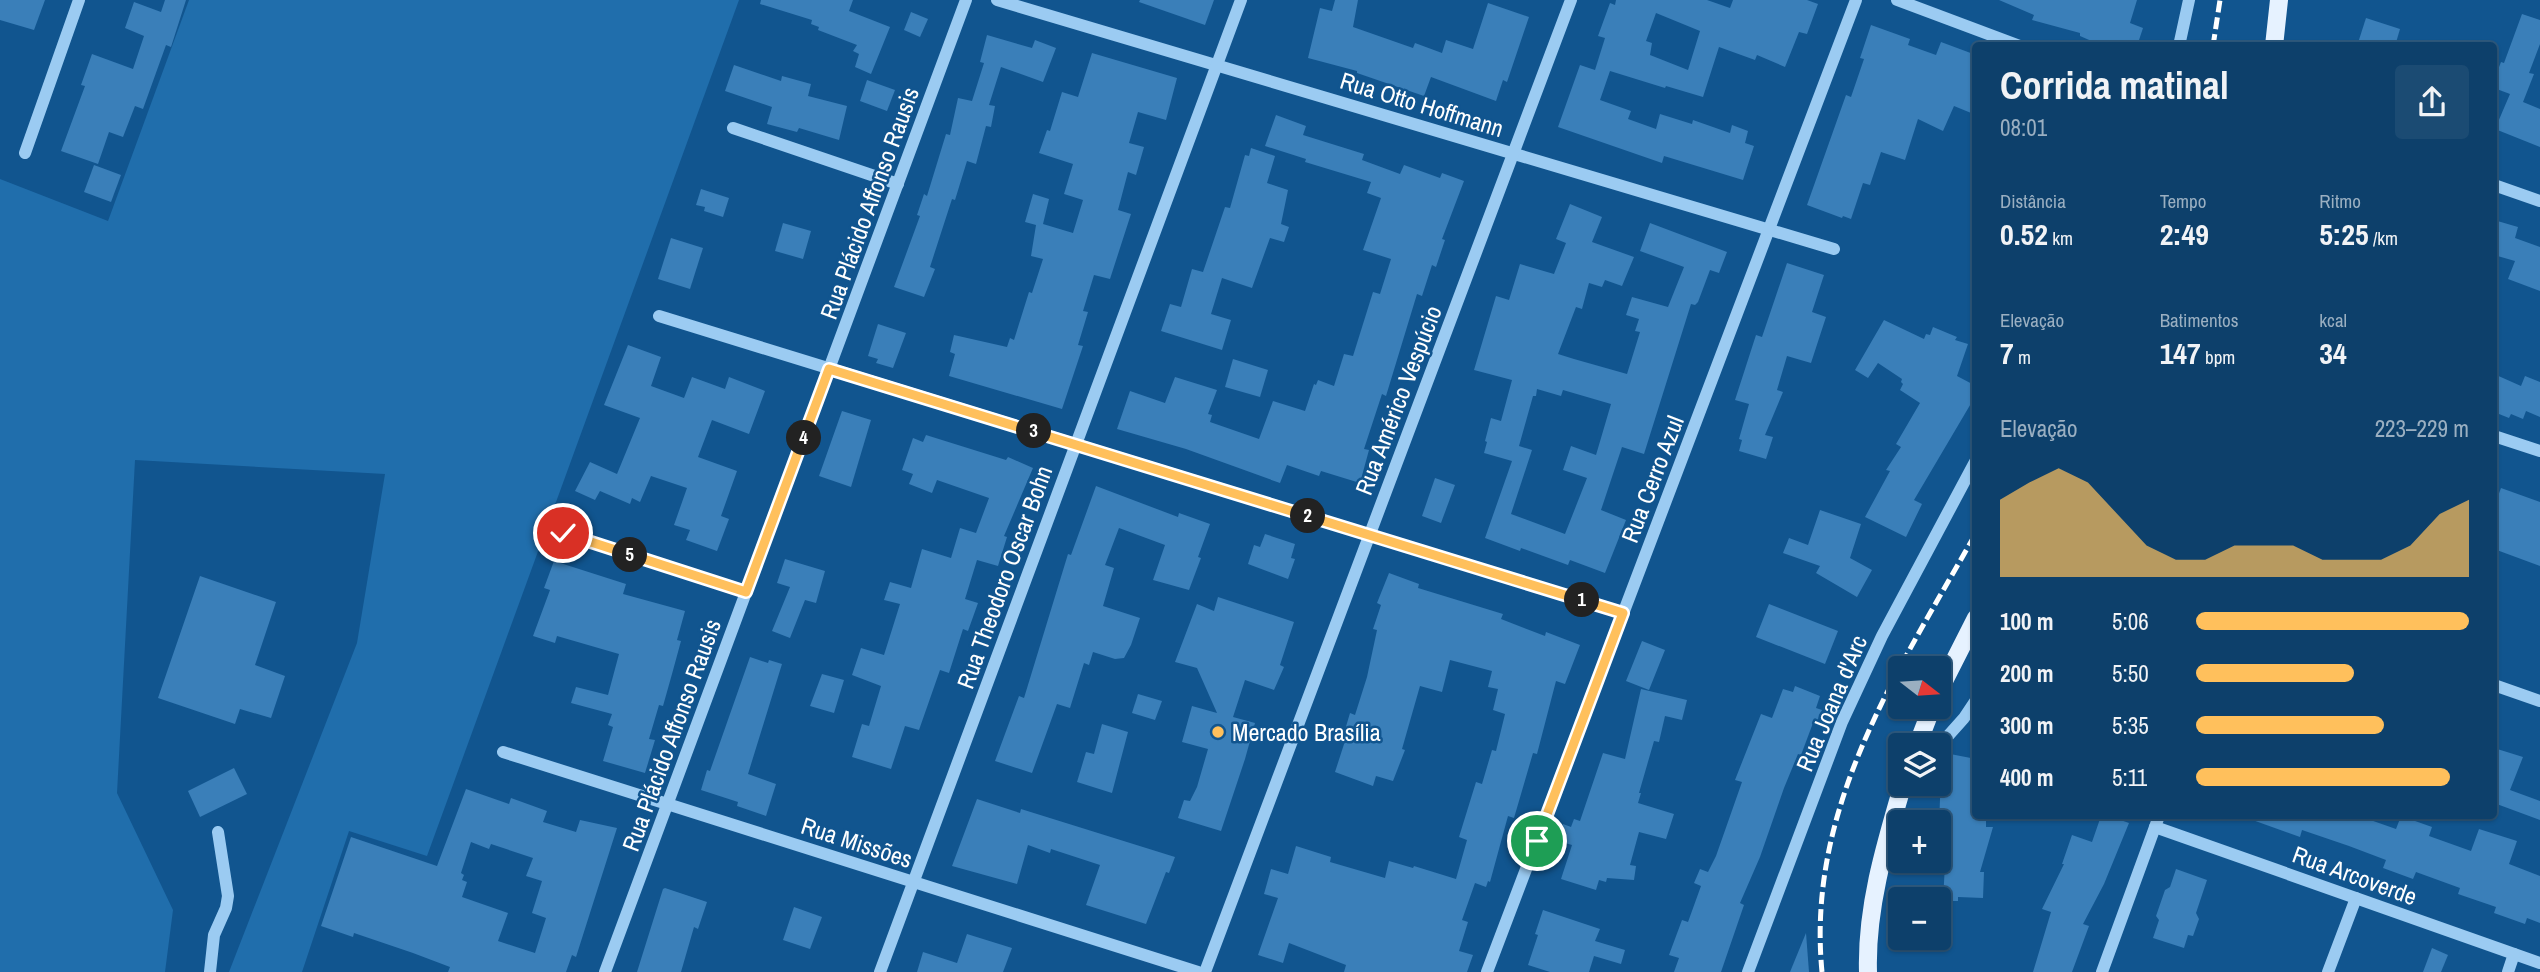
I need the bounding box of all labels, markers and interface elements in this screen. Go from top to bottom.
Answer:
text: Corrida matinal [2000,60,2229,111]
street label: Rua Otto Hoffmann [1336,64,1508,144]
button: share [2395,65,2469,139]
street label: Rua Plácido Affonso Rausis [812,83,926,323]
text: 08:01 [2000,112,2047,143]
text: Distância [2000,188,2066,214]
text: Tempo [2160,188,2206,214]
text: Ritmo [2319,188,2361,214]
text: 0.52 [2000,214,2048,254]
text: 2:49 [2160,214,2209,254]
text: 5:25 [2319,214,2369,254]
text: km [2048,225,2073,251]
text: /km [2369,225,2398,251]
street label: Rua Américo Vespúcio [1347,301,1449,499]
text: Elevação [2000,307,2064,333]
text: Batimentos [2160,307,2238,333]
text: kcal [2319,307,2347,333]
text: 7 [2000,333,2014,373]
text: 147 [2160,333,2201,373]
text: 34 [2319,333,2347,373]
text: m [2014,344,2031,370]
text: bpm [2201,344,2235,370]
street label: Rua Cerro Azul [1613,411,1691,547]
text: Elevação [2000,413,2078,444]
text: 223–229 m [2375,413,2469,444]
pin: 3 [1016,414,1052,448]
text: 3 [1029,417,1038,443]
pin: 4 [786,420,822,456]
text: 4 [799,424,808,450]
street label: Rua Theodoro Oscar Bohn [949,461,1059,693]
pin: 2 [1290,498,1326,534]
text: 2 [1303,502,1312,528]
pin [533,503,593,563]
icon: check [544,514,582,552]
pin: 5 [612,538,648,572]
text: 5 [625,541,634,567]
pin: 1 [1564,582,1600,618]
text: 1 [1577,586,1586,612]
text: 100 m [2000,606,2053,637]
text: 5:06 [2112,606,2149,637]
street label: Rua Plácido Affonso Rausis [614,615,728,855]
street label: Rua Joana d'Arc [1788,630,1874,776]
north arrow [1888,656,1951,719]
map controls [1888,656,1951,950]
text: 200 m [2000,658,2053,689]
text: 5:50 [2112,658,2149,689]
text: 300 m [2000,710,2053,741]
text: 5:35 [2112,710,2149,741]
place label: Mercado Brasília [1232,716,1381,748]
marker: Mercado Brasília [1210,724,1226,740]
button: layers [1888,733,1951,796]
text: 400 m [2000,762,2053,793]
text: 5:11 [2112,762,2147,793]
street label: Rua Missões [797,809,917,875]
button: + [1888,810,1951,873]
pin [1507,811,1567,871]
icon: arrive [1518,822,1556,860]
street label: Rua Arcoverde [2288,838,2422,912]
button: − [1888,887,1951,950]

